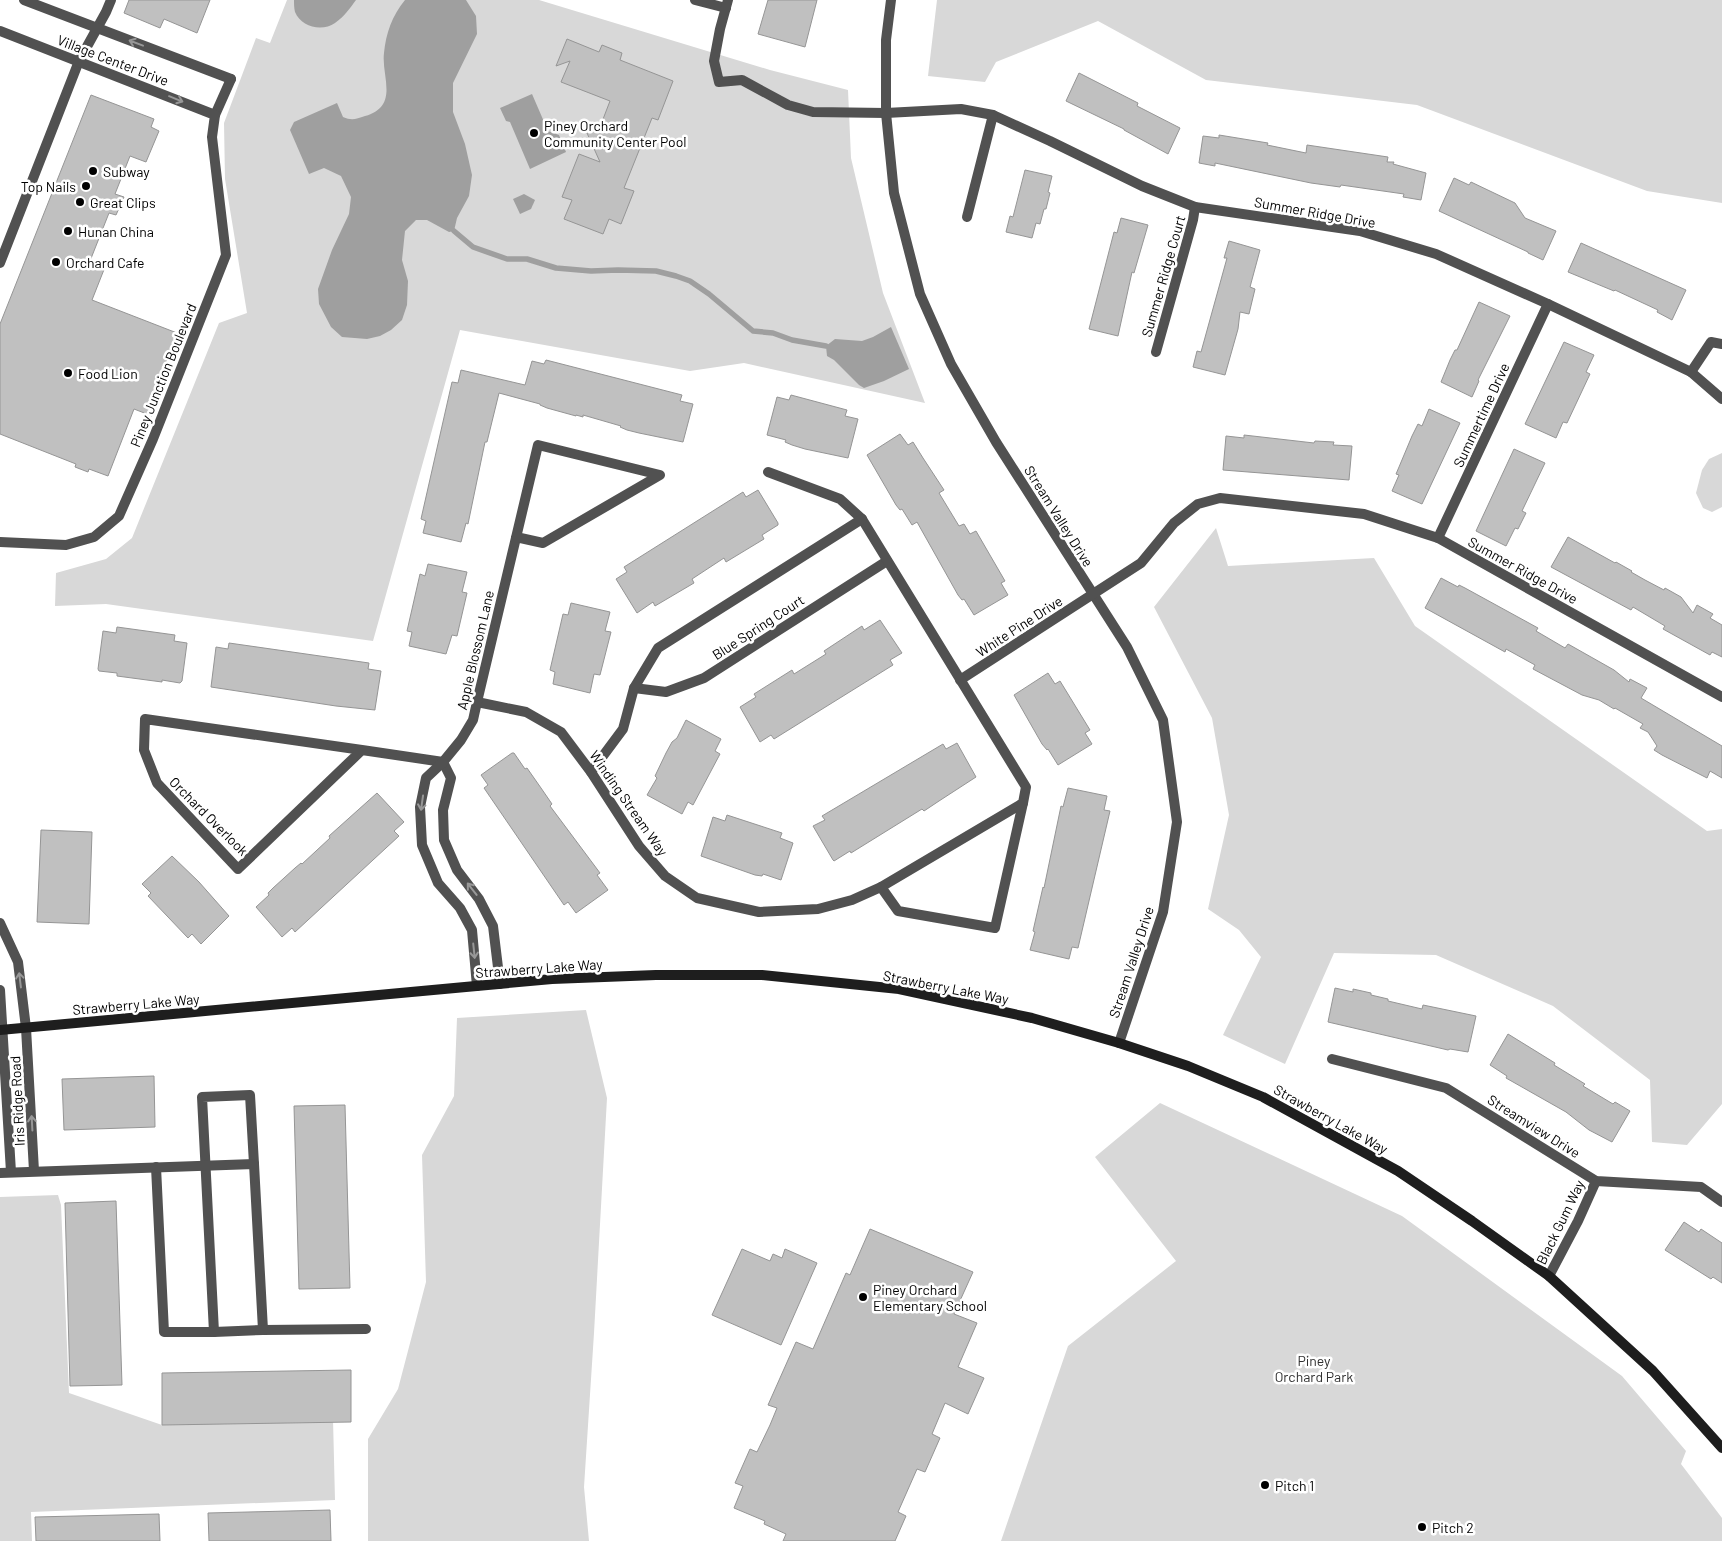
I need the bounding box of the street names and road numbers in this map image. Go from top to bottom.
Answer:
street label: Village Center Drive [55,31,171,89]
street label: Summer Ridge Drive [1253,193,1377,231]
street label: Summer Ridge Court [1138,213,1188,339]
street label: Piney Junction Boulevard [126,301,200,449]
street label: Summertime Drive [1449,360,1513,470]
street label: Stream Valley Drive [1021,462,1097,570]
street label: Summer Ridge Drive [1465,533,1581,607]
street label: Apple Blossom Lane [453,588,497,712]
street label: Blue Spring Court [709,591,807,663]
street label: White Pine Drive [973,592,1065,660]
street label: Winding Stream Way [586,747,672,859]
street label: Orchard Overlook [166,773,252,859]
street label: Stream Valley Drive [1105,904,1157,1020]
street label: Strawberry Lake Way [475,955,604,981]
street label: Strawberry Lake Way [882,966,1011,1008]
street label: Strawberry Lake Way [72,990,201,1018]
street label: Iris Ridge Road [6,1055,28,1147]
street label: Strawberry Lake Way [1271,1081,1391,1158]
street label: Streamview Drive [1485,1091,1583,1161]
street label: Black Gum Way [1532,1177,1588,1267]

